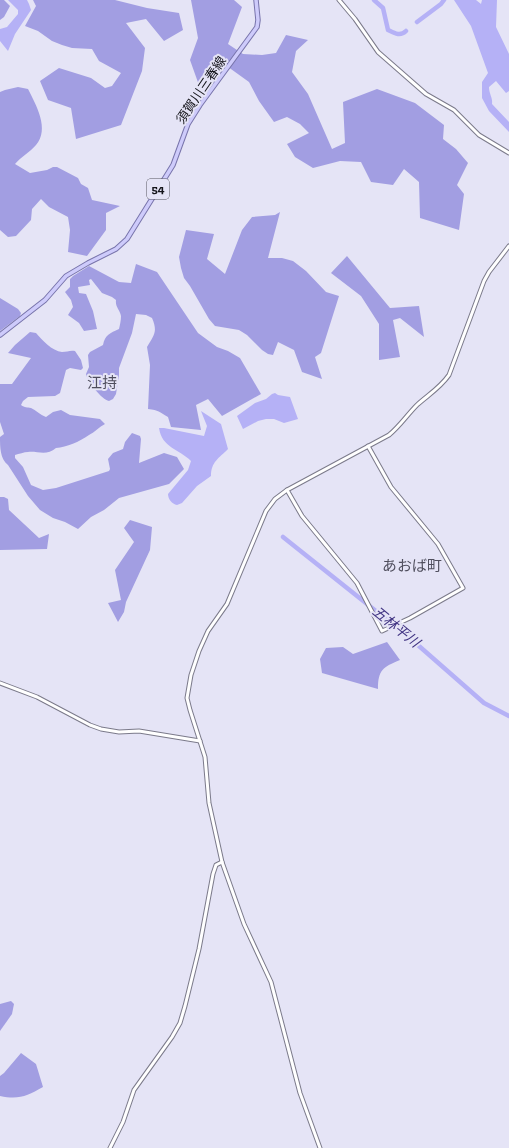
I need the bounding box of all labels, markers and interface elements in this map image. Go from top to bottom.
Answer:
street label: 須賀川三春線 [173,53,229,127]
road number: 54 [147,179,169,199]
district label: 江持 [87,374,117,392]
district label: あおば町 [382,557,442,575]
water label: 五林平川 [369,603,425,652]

